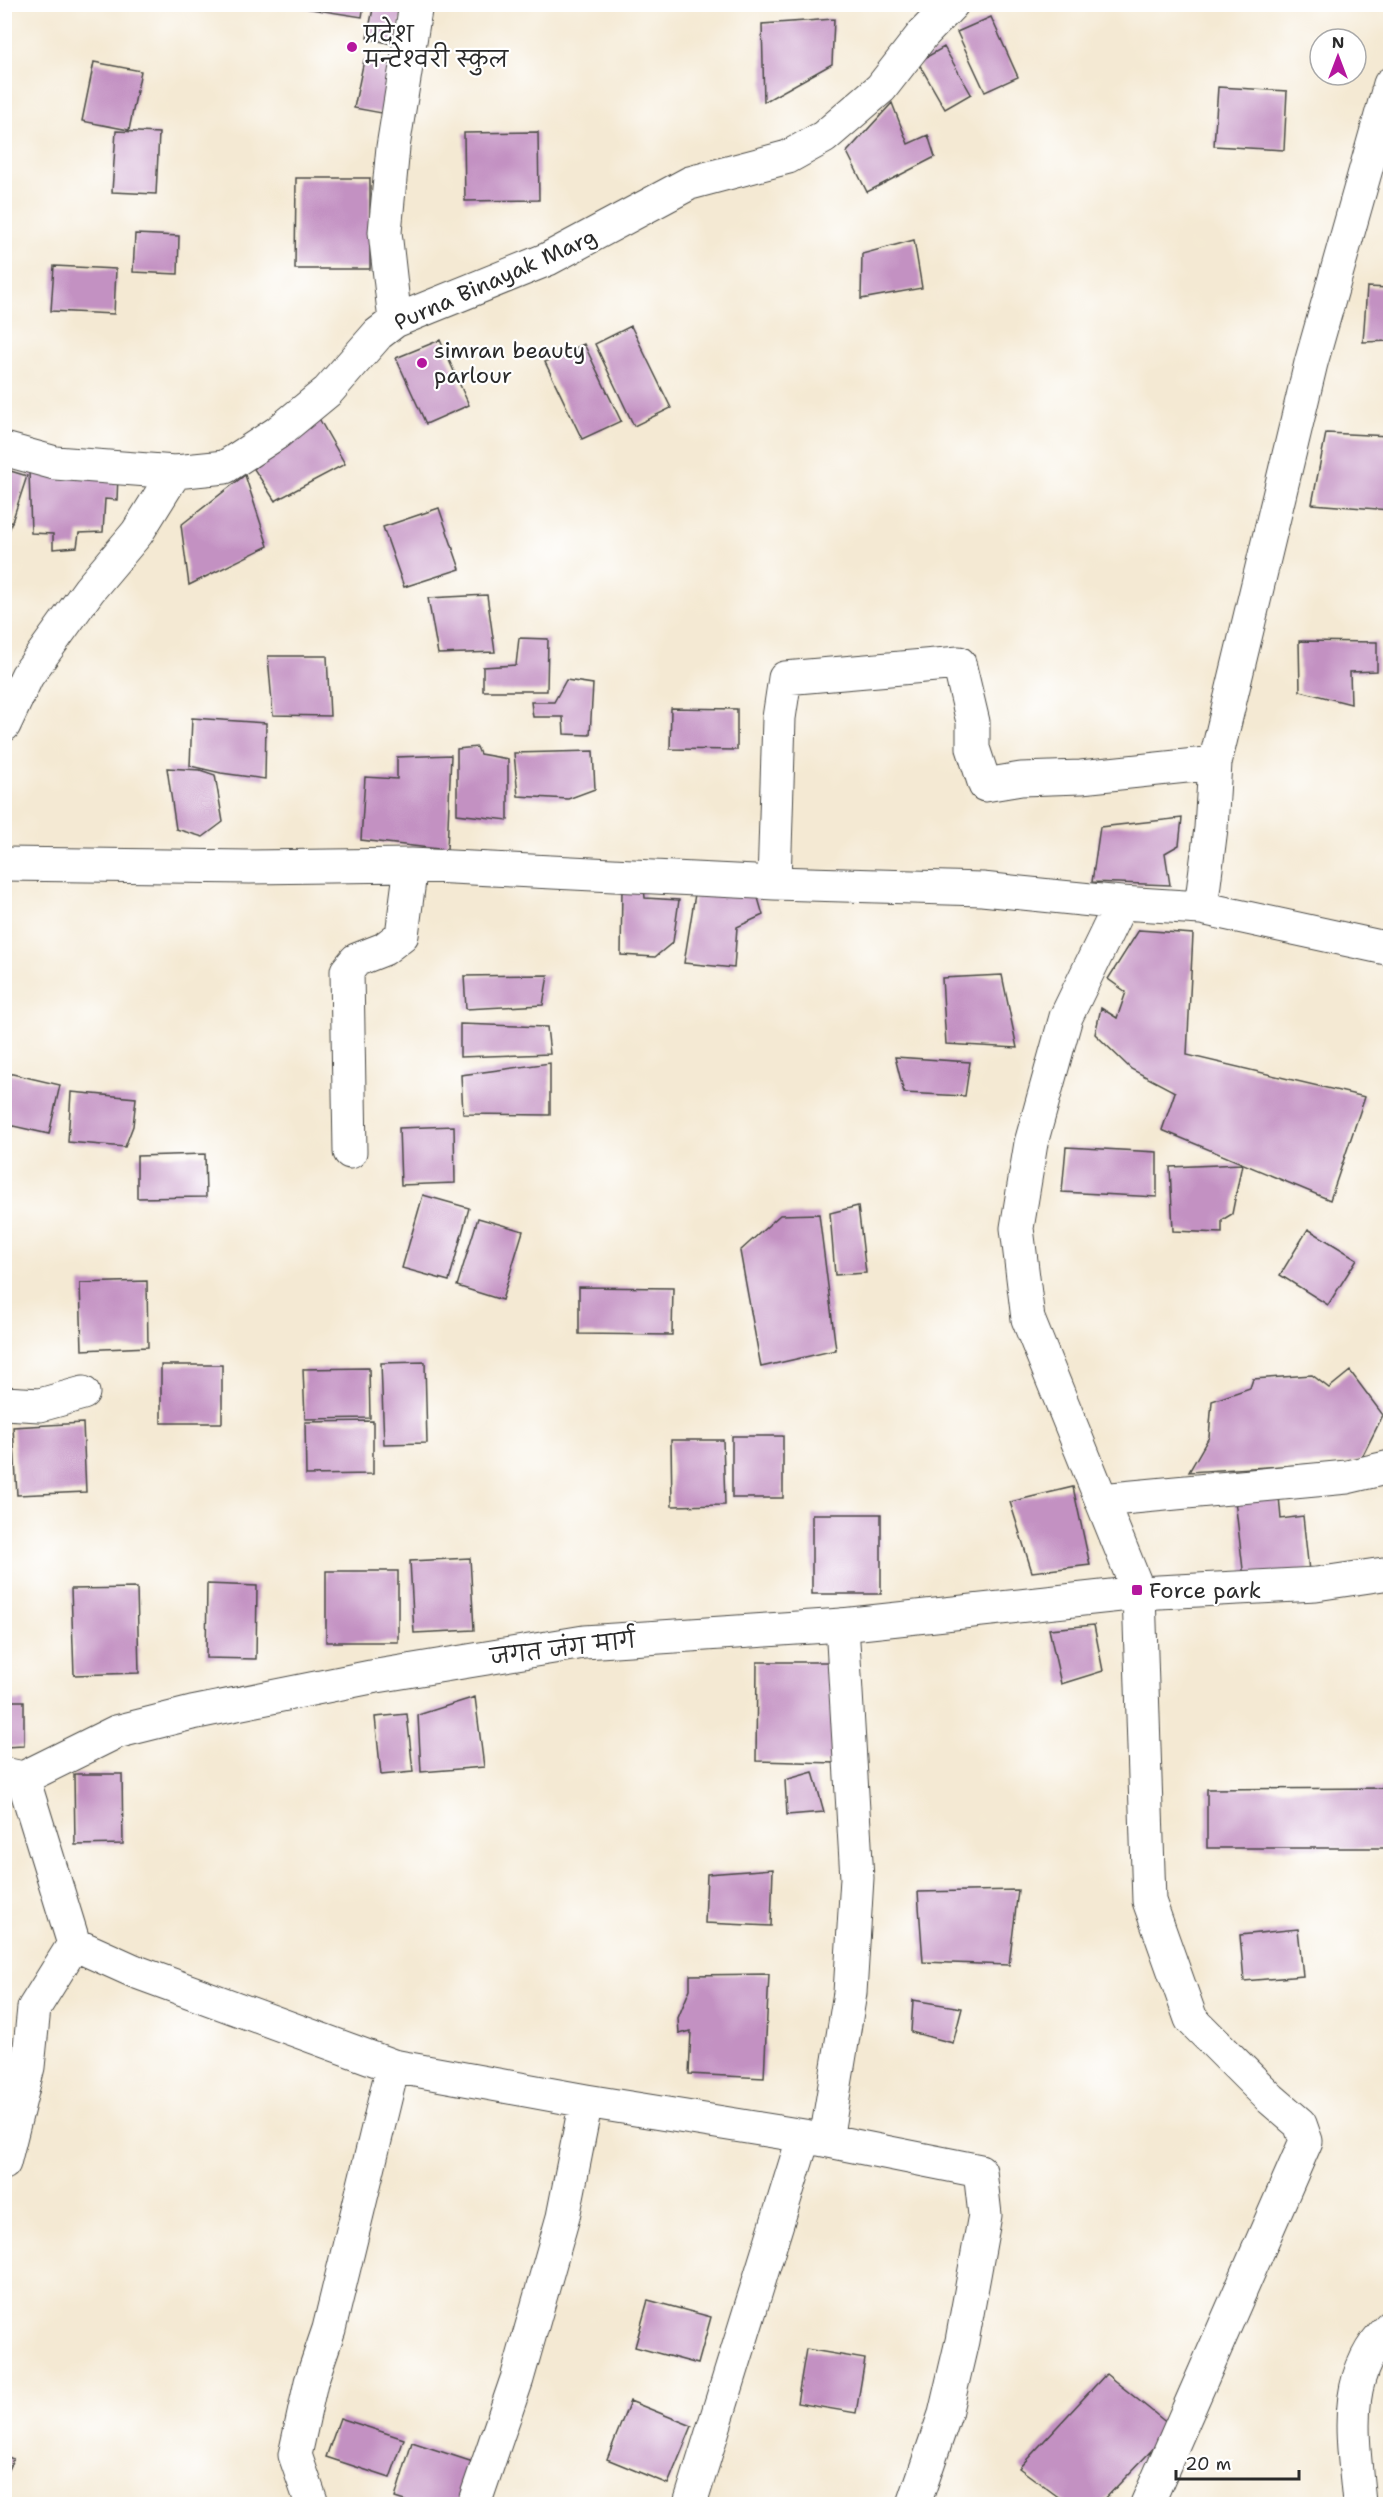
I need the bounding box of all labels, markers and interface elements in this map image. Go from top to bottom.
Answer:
place label: प्रदेश मन्टेश्वरी स्कुल [363,16,510,76]
north arrow [1308,27,1368,87]
text: N [1332,32,1344,53]
marker: प्रदेश मन्टेश्वरी स्कुल [345,40,359,54]
street label: Purna Binayak Marg [389,222,601,337]
place label: simran beauty parlour [434,336,586,390]
marker: simran beauty parlour [415,356,429,370]
place label: Force park [1149,1576,1261,1605]
marker: Force park [1130,1583,1144,1597]
street label: जगत जंग मार्ग [487,1622,639,1672]
scale bar [1176,2443,1299,2481]
text: 20 m [1185,2452,1231,2476]

